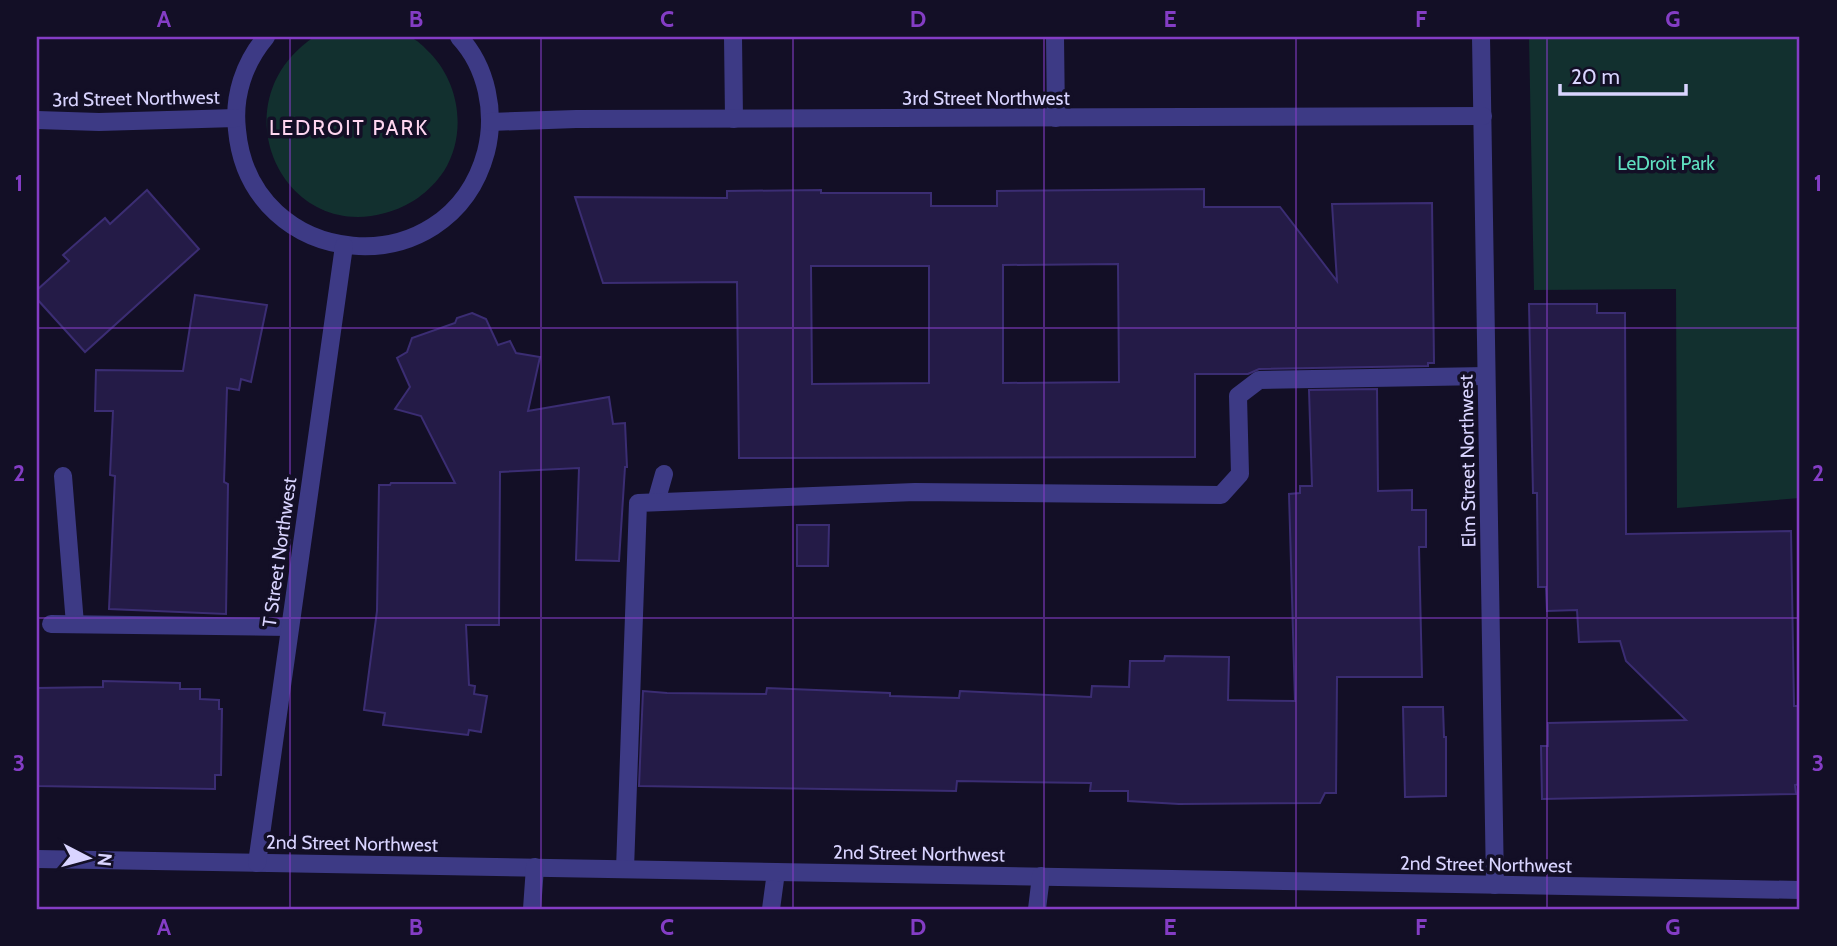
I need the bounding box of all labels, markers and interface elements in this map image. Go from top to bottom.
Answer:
text: A [157,5,172,33]
text: B [409,5,423,33]
text: C [660,5,674,33]
text: D [910,5,926,33]
text: E [1163,5,1177,33]
text: F [1415,5,1427,33]
text: G [1665,5,1681,33]
scale bar [1560,52,1686,96]
text: 20 m [1571,64,1620,89]
street label: 3rd Street Northwest [52,86,221,111]
street label: 3rd Street Northwest [902,87,1070,110]
district label: LEDROIT PARK [269,115,429,140]
park label: LeDroit Park [1617,152,1715,175]
text: 1 [15,169,23,197]
text: 1 [1814,169,1822,197]
street label: Elm Street Northwest [1454,374,1481,548]
text: 2 [13,459,25,487]
text: 2 [1812,459,1824,487]
street label: T Street Northwest [258,475,301,629]
text: 3 [13,749,25,777]
text: 3 [1812,749,1824,777]
north arrow [52,824,122,894]
street label: 2nd Street Northwest [266,830,439,857]
street label: 2nd Street Northwest [833,840,1006,867]
street label: 2nd Street Northwest [1400,851,1573,878]
text: N [92,852,117,868]
text: A [157,913,172,941]
text: B [409,913,423,941]
text: C [660,913,674,941]
text: D [910,913,926,941]
text: E [1163,913,1177,941]
text: F [1415,913,1427,941]
text: G [1665,913,1681,941]

